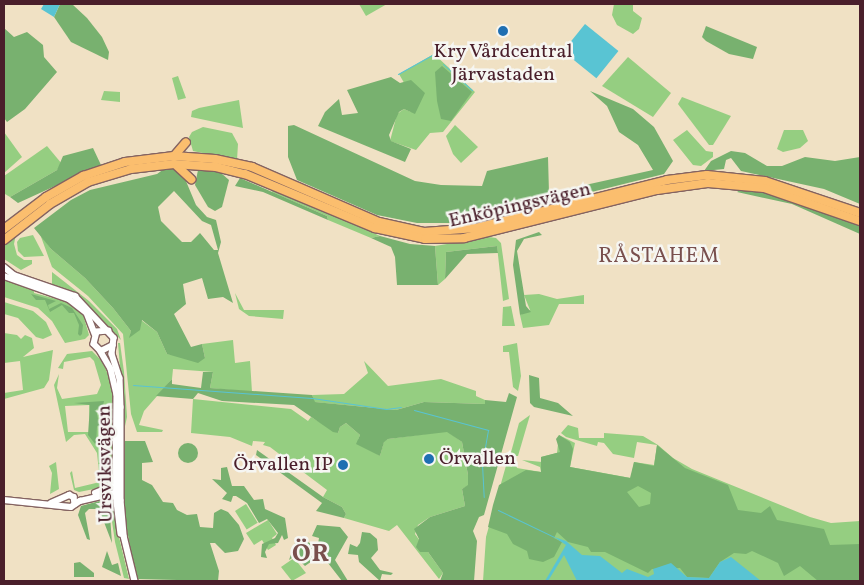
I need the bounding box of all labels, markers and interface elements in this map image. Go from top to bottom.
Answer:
marker: Kry Vårdcentral Järvastaden [496,24,510,38]
place label: Kry Vårdcentral Järvastaden [433,40,573,87]
street label: Enköpingsvägen [447,178,593,234]
district label: RÅSTAHEM [597,244,721,270]
street label: Ursviksvägen [93,405,119,523]
place label: Örvallen [439,447,516,471]
place label: Örvallen IP [233,453,333,477]
marker: Örvallen [423,453,435,465]
marker: Örvallen IP [337,459,349,471]
district label: ÖR [292,540,330,570]

